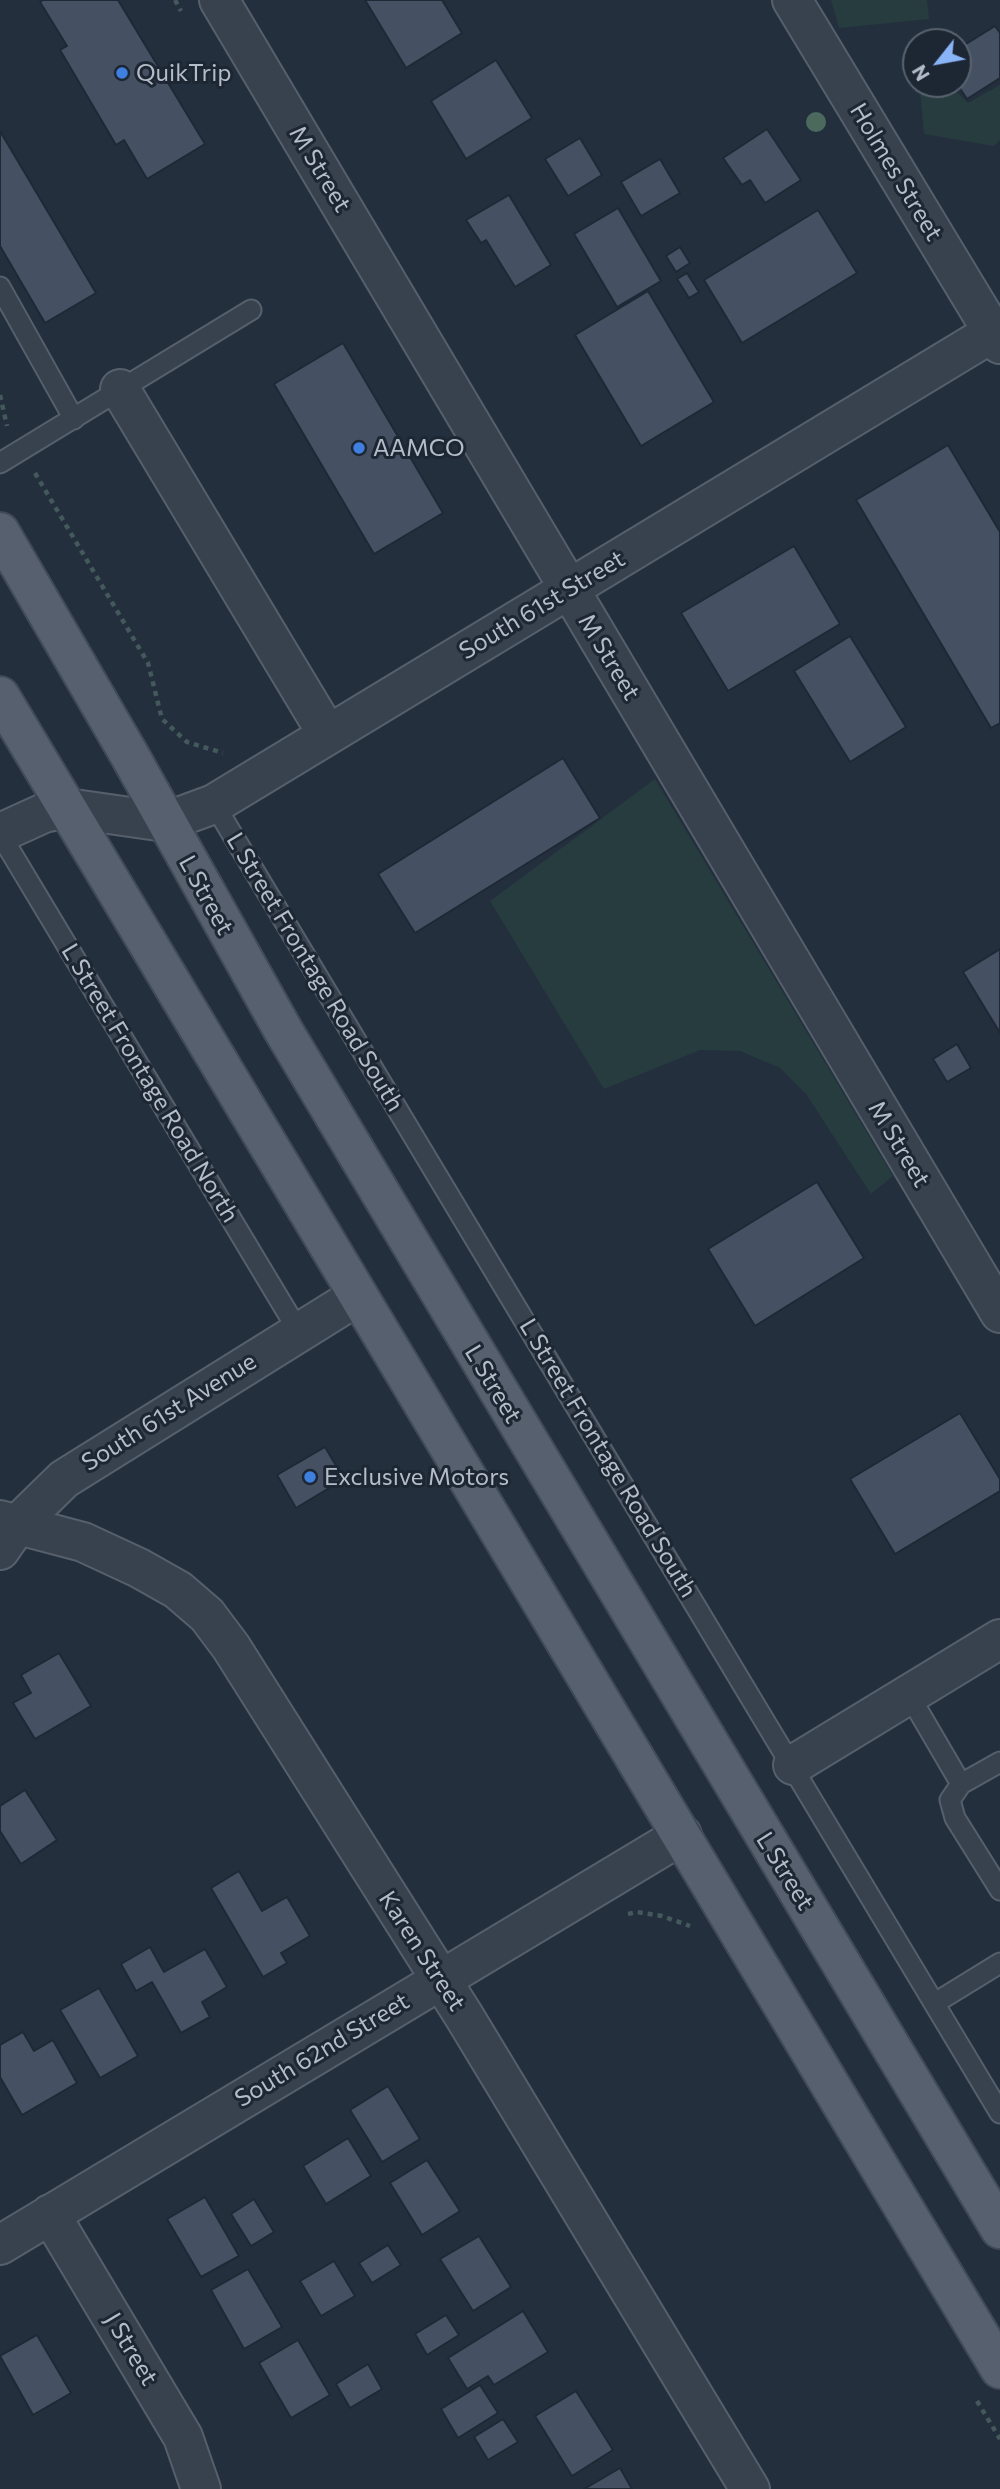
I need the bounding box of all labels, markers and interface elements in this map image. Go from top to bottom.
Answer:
north arrow [902,28,972,98]
place label: QuikTrip [136,59,232,87]
text: N [907,61,934,85]
marker: QuikTrip [114,65,130,81]
street label: Holmes Street [844,98,948,246]
street label: M Street [283,121,357,217]
place label: AAMCO [373,434,465,462]
marker: AAMCO [351,440,367,456]
street label: South 61st Street [454,544,630,666]
street label: M Street [572,609,646,705]
street label: L Street Frontage Road South [220,827,410,1117]
street label: L Street [173,850,239,940]
street label: L Street Frontage Road North [55,938,245,1228]
street label: M Street [862,1096,936,1192]
street label: L Street Frontage Road South [513,1313,703,1603]
street label: L Street [458,1340,528,1428]
street label: South 61st Avenue [77,1347,261,1477]
place label: Exclusive Motors [324,1463,509,1491]
marker: Exclusive Motors [302,1469,318,1485]
street label: L Street [750,1827,820,1915]
street label: Karen Street [373,1886,471,2016]
street label: South 62nd Street [230,1987,414,2113]
street label: J Street [98,2308,164,2390]

